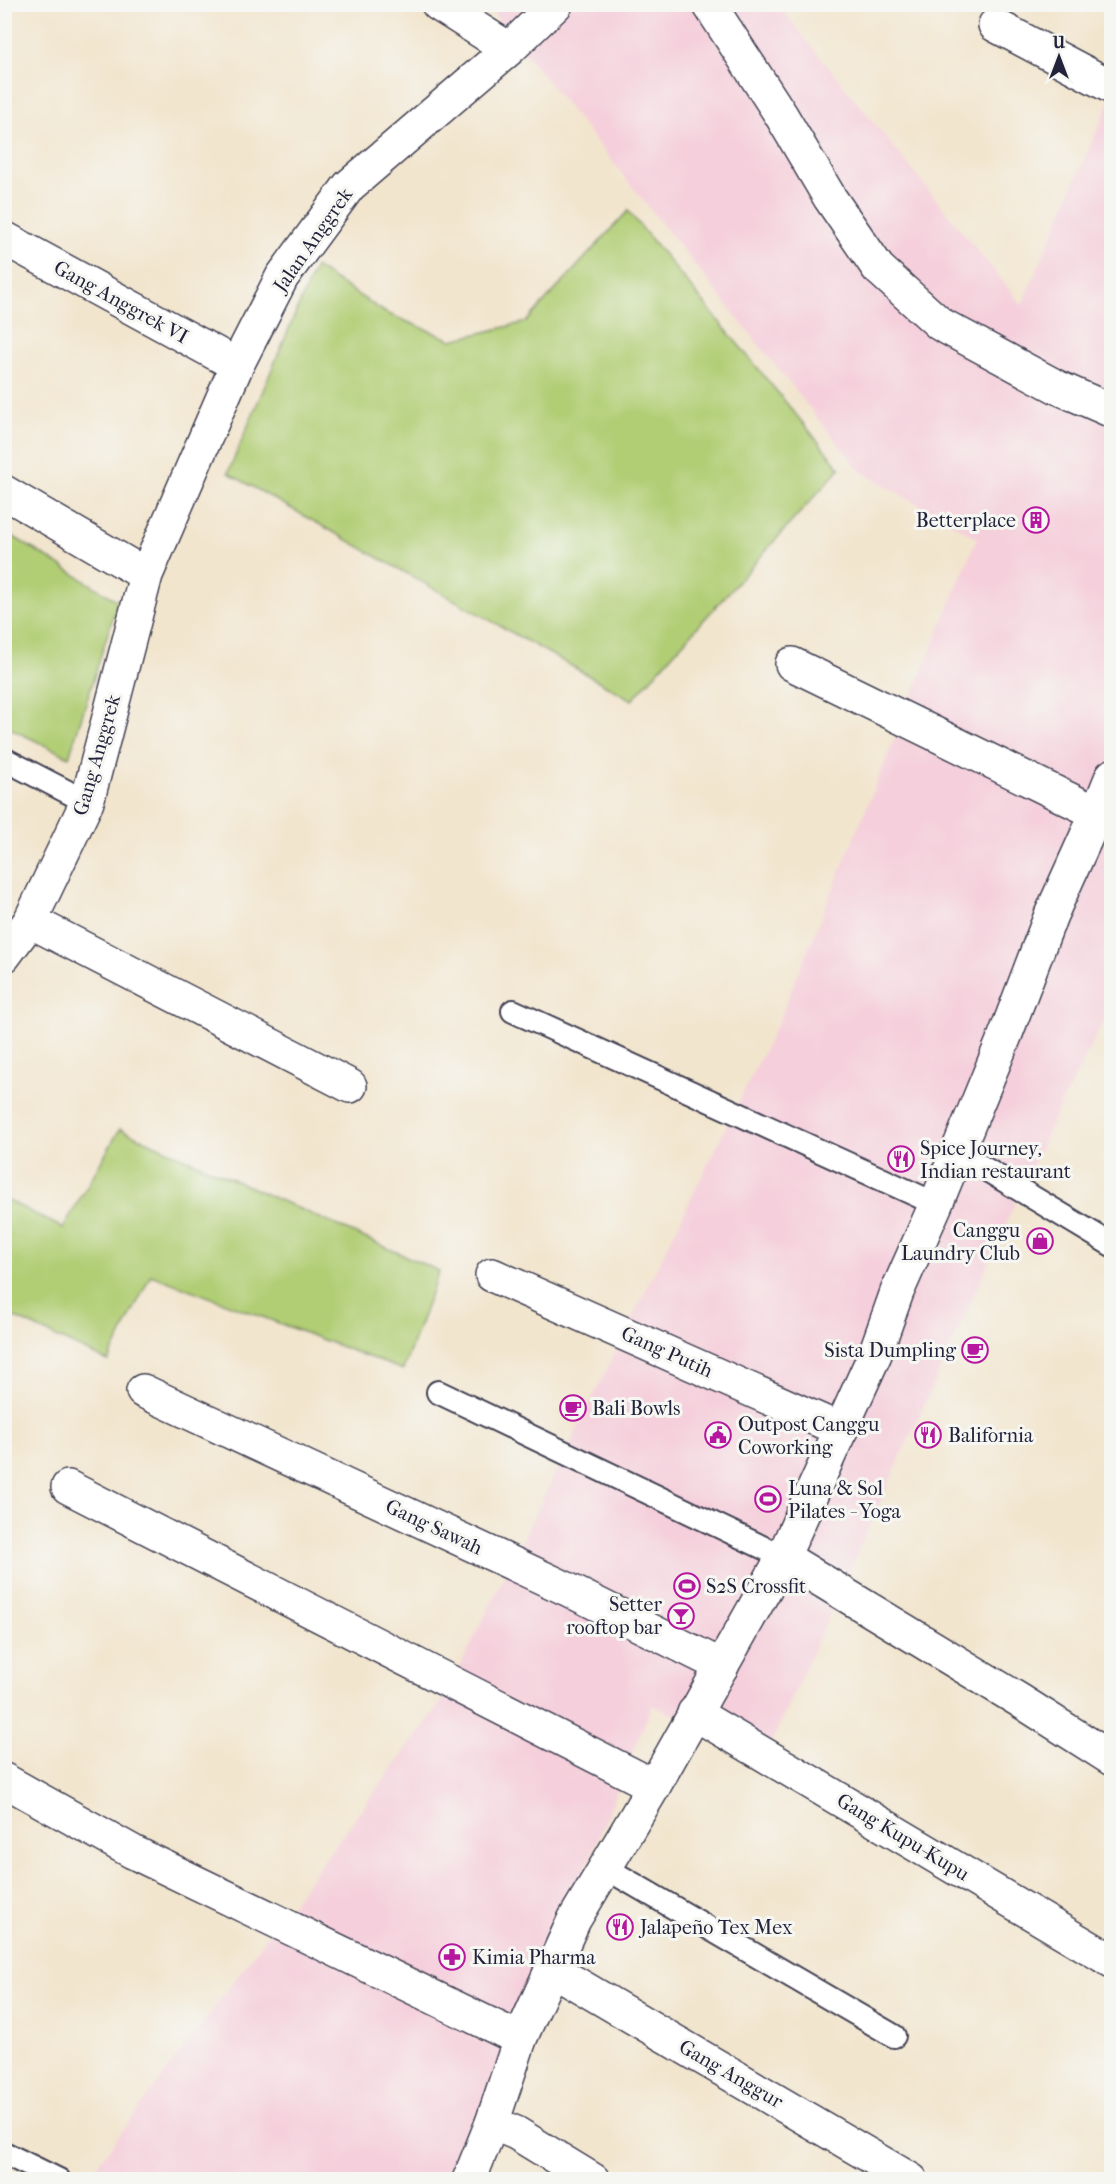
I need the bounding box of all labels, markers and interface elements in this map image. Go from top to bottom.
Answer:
north arrow [1029,27,1089,87]
text: U [1052,33,1066,52]
street label: Jalan Anggrek [268,183,358,298]
street label: Gang Anggrek VI [50,256,192,348]
building icon: Betterplace [1021,505,1051,535]
place label: Betterplace [916,509,1016,532]
street label: Gang Anggrek [69,691,125,818]
place label: Spice Journey, Indian restaurant [920,1137,1071,1183]
restaurant icon: Spice Journey, Indian restaurant [886,1144,916,1174]
place label: Canggu Laundry Club [901,1219,1021,1265]
shop icon: Canggu Laundry Club [1025,1226,1055,1256]
street label: Gang Putih [618,1322,717,1383]
cafe icon: Sista Dumpling [960,1335,990,1365]
place label: Sista Dumpling [824,1339,956,1362]
cafe icon: Bali Bowls [558,1393,588,1423]
place label: Bali Bowls [592,1397,680,1420]
place label: Outpost Canggu Coworking [738,1413,880,1459]
public building icon: Outpost Canggu Coworking [703,1420,733,1450]
restaurant icon: Balifornia [913,1420,943,1450]
place label: Balifornia [948,1424,1034,1447]
place label: Luna & Sol Pilates - Yoga [788,1477,902,1523]
sports icon: Luna & Sol Pilates - Yoga [753,1484,783,1514]
street label: Gang Sawah [382,1495,487,1560]
sports icon: S2S Crossfit [672,1571,702,1601]
place label: S2S Crossfit [706,1575,806,1598]
place label: Setter rooftop bar [566,1593,662,1639]
bar icon: Setter rooftop bar [666,1601,696,1631]
street label: Gang Kupu-Kupu [833,1788,974,1886]
restaurant icon: Jalapeño Tex Mex [605,1912,635,1942]
place label: Jalapeño Tex Mex [638,1916,793,1939]
pharmacy icon: Kimia Pharma [437,1942,467,1972]
place label: Kimia Pharma [472,1946,596,1969]
street label: Gang Anggur [675,2035,787,2113]

